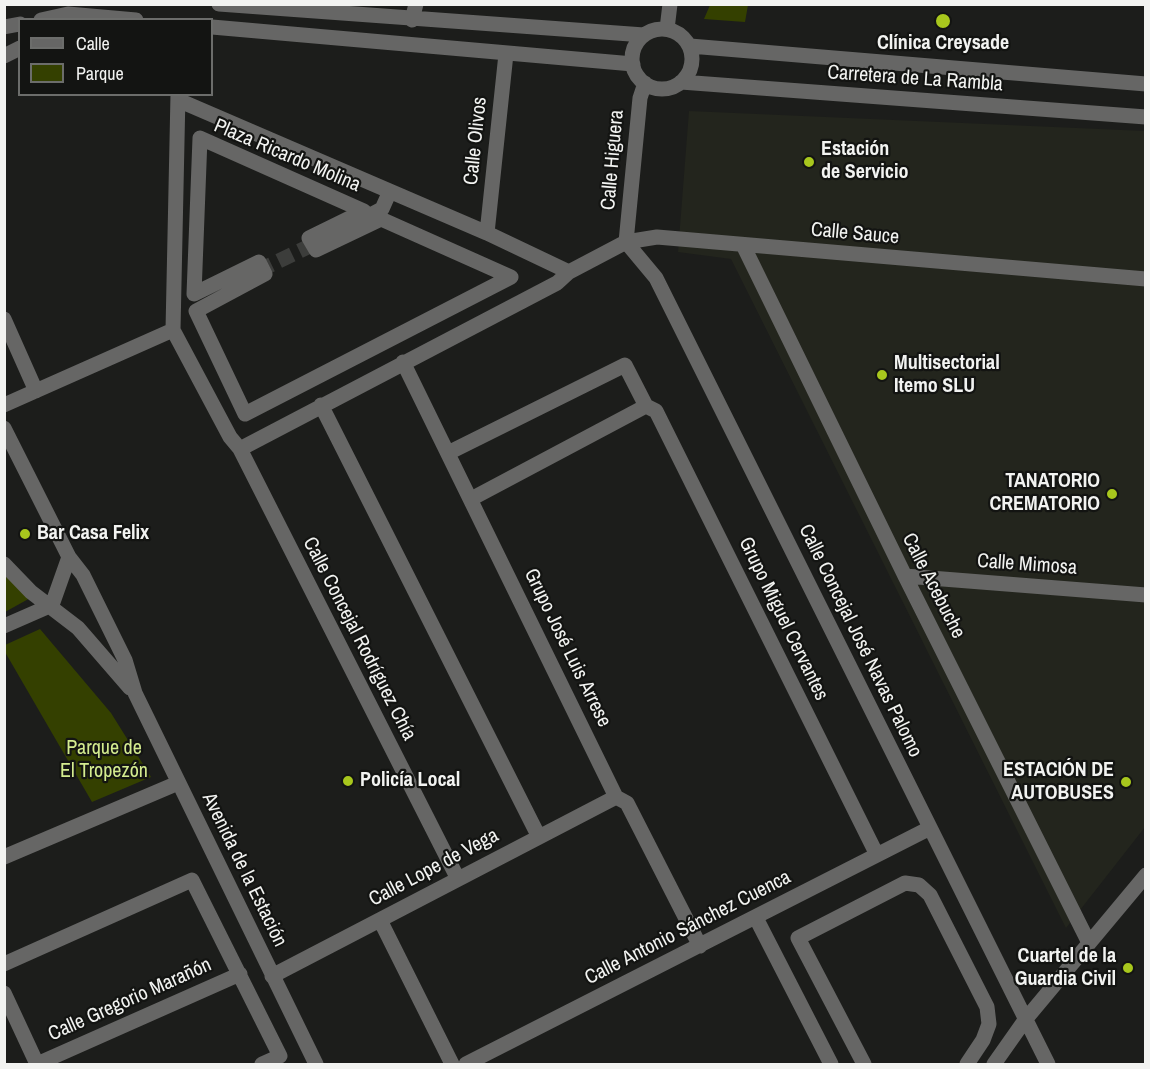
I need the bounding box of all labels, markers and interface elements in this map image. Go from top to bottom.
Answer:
marker: Clínica Creysade [934,12,952,30]
legend [18,18,213,96]
text: Calle [76,31,110,56]
place label: Clínica Creysade [877,32,1009,56]
text: Parque [76,61,124,86]
street label: Carretera de La Rambla [826,61,1004,97]
street label: Calle Olivos [459,96,493,186]
street label: Calle Higuera [597,109,629,211]
street label: Plaza Ricardo Molina [210,114,364,198]
place label: Estación de Servicio [821,138,909,185]
marker: Estación de Servicio [802,155,816,169]
street label: Calle Sauce [810,218,900,250]
place label: Multisectorial Itemo SLU [894,352,1000,399]
marker: Multisectorial Itemo SLU [875,368,889,382]
place label: TANATORIO CREMATORIO [989,470,1100,517]
marker: TANATORIO CREMATORIO [1105,487,1119,501]
street label: Calle Concejal José Navas Palomo [793,521,927,761]
place label: Bar Casa Felix [37,522,149,546]
marker: Bar Casa Felix [18,527,32,541]
street label: Calle Acebuche [896,529,970,643]
street label: Calle Concejal Rodríguez Chía [297,533,421,745]
street label: Grupo Miguel Cervantes [733,533,833,705]
street label: Calle Mimosa [976,550,1078,580]
street label: Grupo José Luis Arrese [518,565,616,731]
park label: Parque de El Tropezón [60,737,148,784]
place label: ESTACIÓN DE AUTOBUSES [1003,759,1114,806]
place label: Policía Local [360,769,460,793]
marker: Policía Local [341,774,355,788]
marker: ESTACIÓN DE AUTOBUSES [1119,775,1133,789]
street label: Avenida de la Estación [196,789,292,951]
street label: Calle Lope de Vega [365,824,503,912]
street label: Calle Antonio Sánchez Cuenca [581,866,795,990]
place label: Cuartel de la Guardia Civil [1015,945,1116,992]
street label: Calle Gregorio Marañón [45,953,215,1047]
marker: Cuartel de la Guardia Civil [1121,961,1135,975]

